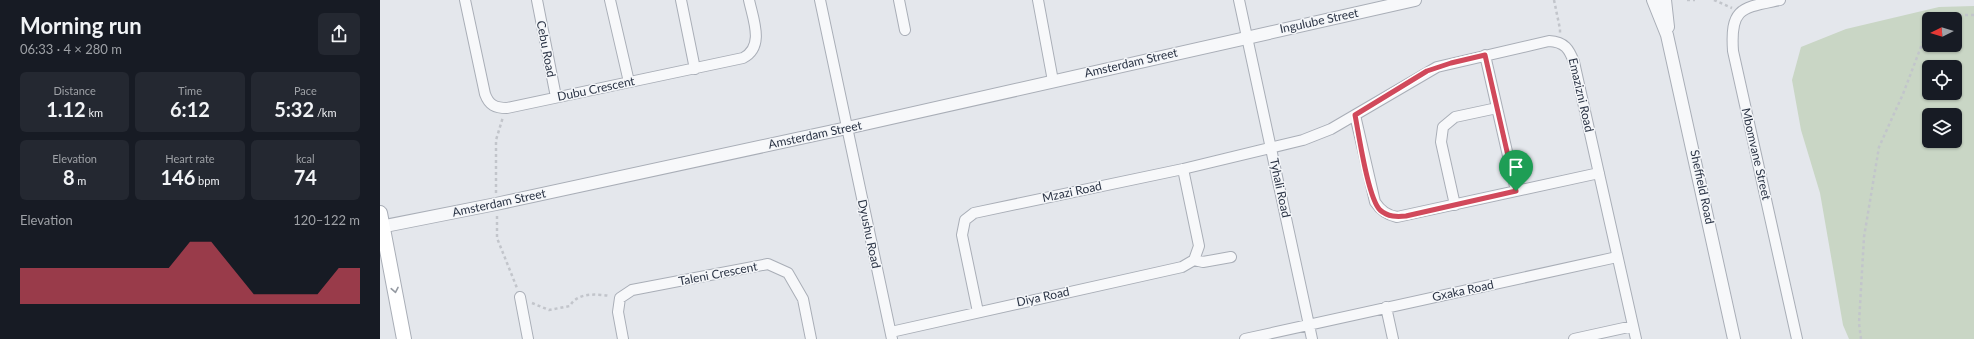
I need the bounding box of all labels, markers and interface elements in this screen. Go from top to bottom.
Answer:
street label: Ingulube Street [1278,5,1360,36]
text: Morning run [20,12,142,39]
north arrow [1922,12,1962,52]
map controls [1922,12,1962,148]
button: share [318,13,360,55]
street label: Cebu Road [534,19,559,78]
text: 06:33 · 4 × 280 m [20,41,122,57]
street label: Amsterdam Street [1083,44,1180,81]
street label: Emazizni Road [1566,56,1597,133]
button: locate [1922,60,1962,100]
street label: Dubu Crescent [556,73,637,104]
text: Distance [54,84,96,97]
text: Time [178,84,202,97]
text: Pace [294,84,317,97]
text: 1.12 [46,97,86,121]
text: 6:12 [170,97,210,121]
text: 5:32 [274,97,314,121]
text: km [86,106,103,119]
text: /km [314,106,337,119]
street label: Mbomvane Street [1739,106,1775,202]
button: layers [1922,108,1962,148]
street label: Amsterdam Street [767,117,864,152]
street label: Sheffield Road [1687,148,1718,225]
pin [1499,150,1533,191]
text: Elevation [52,152,97,165]
text: Heart rate [165,152,215,165]
text: kcal [296,152,315,165]
icon: arrive [1505,156,1527,178]
street label: Tyhali Road [1267,157,1294,219]
text: 8 [63,165,75,189]
text: 146 [160,165,195,189]
text: 74 [294,165,317,189]
text: m [75,174,86,187]
text: bpm [195,174,220,187]
street label: Mzazi Road [1041,178,1103,205]
street label: Amsterdam Street [451,185,548,220]
street label: Dyushu Road [855,198,884,270]
text: Elevation [20,212,73,228]
text: 120–122 m [293,212,360,228]
street label: Taleni Crescent [677,258,759,289]
street label: Gxaka Road [1431,277,1495,304]
street label: Diya Road [1015,284,1071,309]
one-way arrow [390,287,398,293]

